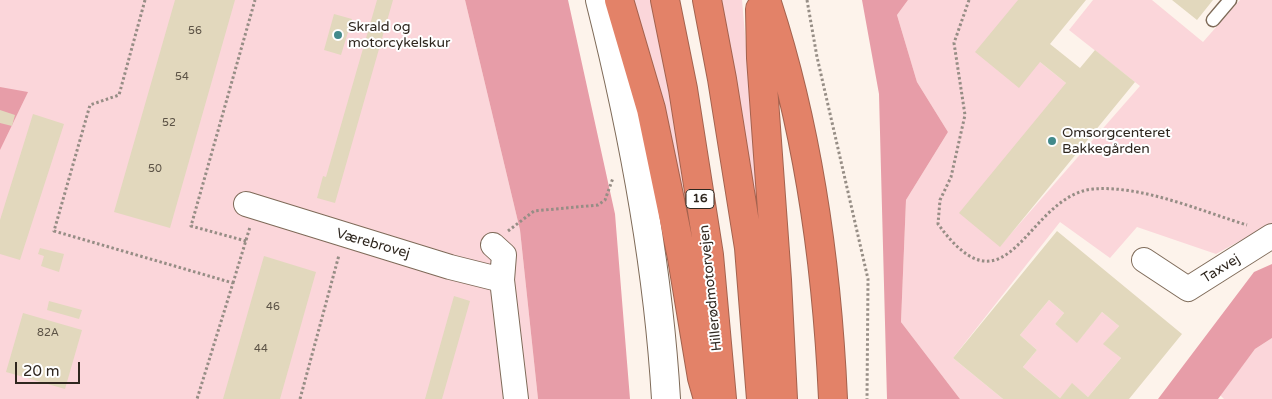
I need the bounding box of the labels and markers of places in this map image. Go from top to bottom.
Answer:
place label: Skrald og motorcykelskur [348,19,450,52]
marker: Skrald og motorcykelskur [332,29,344,41]
place label: Omsorgcenteret Bakkegården [1062,125,1171,158]
marker: Omsorgcenteret Bakkegården [1046,135,1058,147]

